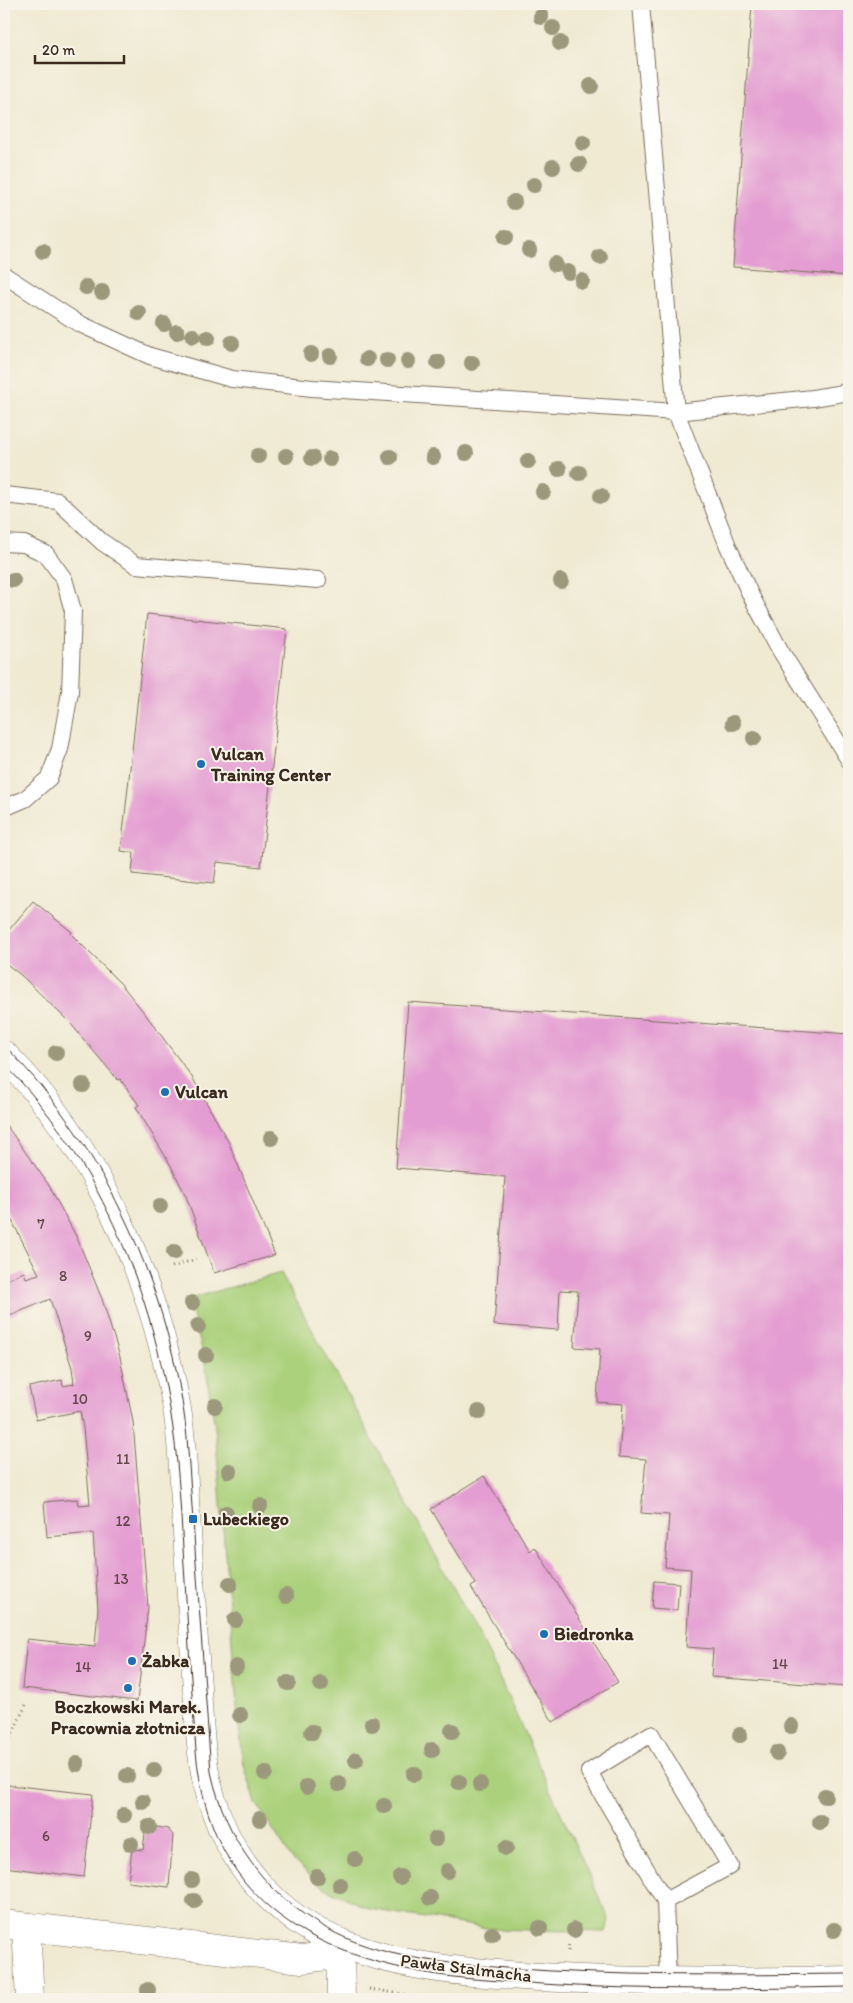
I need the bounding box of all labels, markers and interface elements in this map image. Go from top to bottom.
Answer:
scale bar [35,32,124,64]
text: 20 m [42,41,76,59]
place label: Vulcan Training Center [210,743,332,786]
marker: Vulcan Training Center [195,758,207,770]
place label: Vulcan [175,1081,229,1103]
marker: Vulcan [159,1086,171,1098]
house number: 7 [37,1215,45,1233]
house number: 8 [59,1267,67,1285]
house number: 9 [84,1327,92,1345]
house number: 10 [72,1390,88,1408]
house number: 11 [116,1450,130,1468]
place label: Lubeckiego [203,1508,289,1530]
house number: 12 [116,1512,131,1530]
marker: Lubeckiego [187,1513,199,1525]
house number: 13 [113,1570,129,1588]
place label: Biedronka [554,1623,634,1645]
marker: Biedronka [538,1628,550,1640]
place label: Żabka [142,1650,189,1672]
marker: Żabka [126,1655,138,1667]
house number: 14 [772,1655,788,1673]
house number: 14 [75,1658,91,1676]
marker: Boczkowski Marek. Pracownia złotnicza [122,1682,134,1694]
place label: Boczkowski Marek. Pracownia złotnicza [51,1696,206,1739]
house number: 6 [42,1827,50,1845]
street label: Pawła Stalmacha [399,1949,533,1987]

